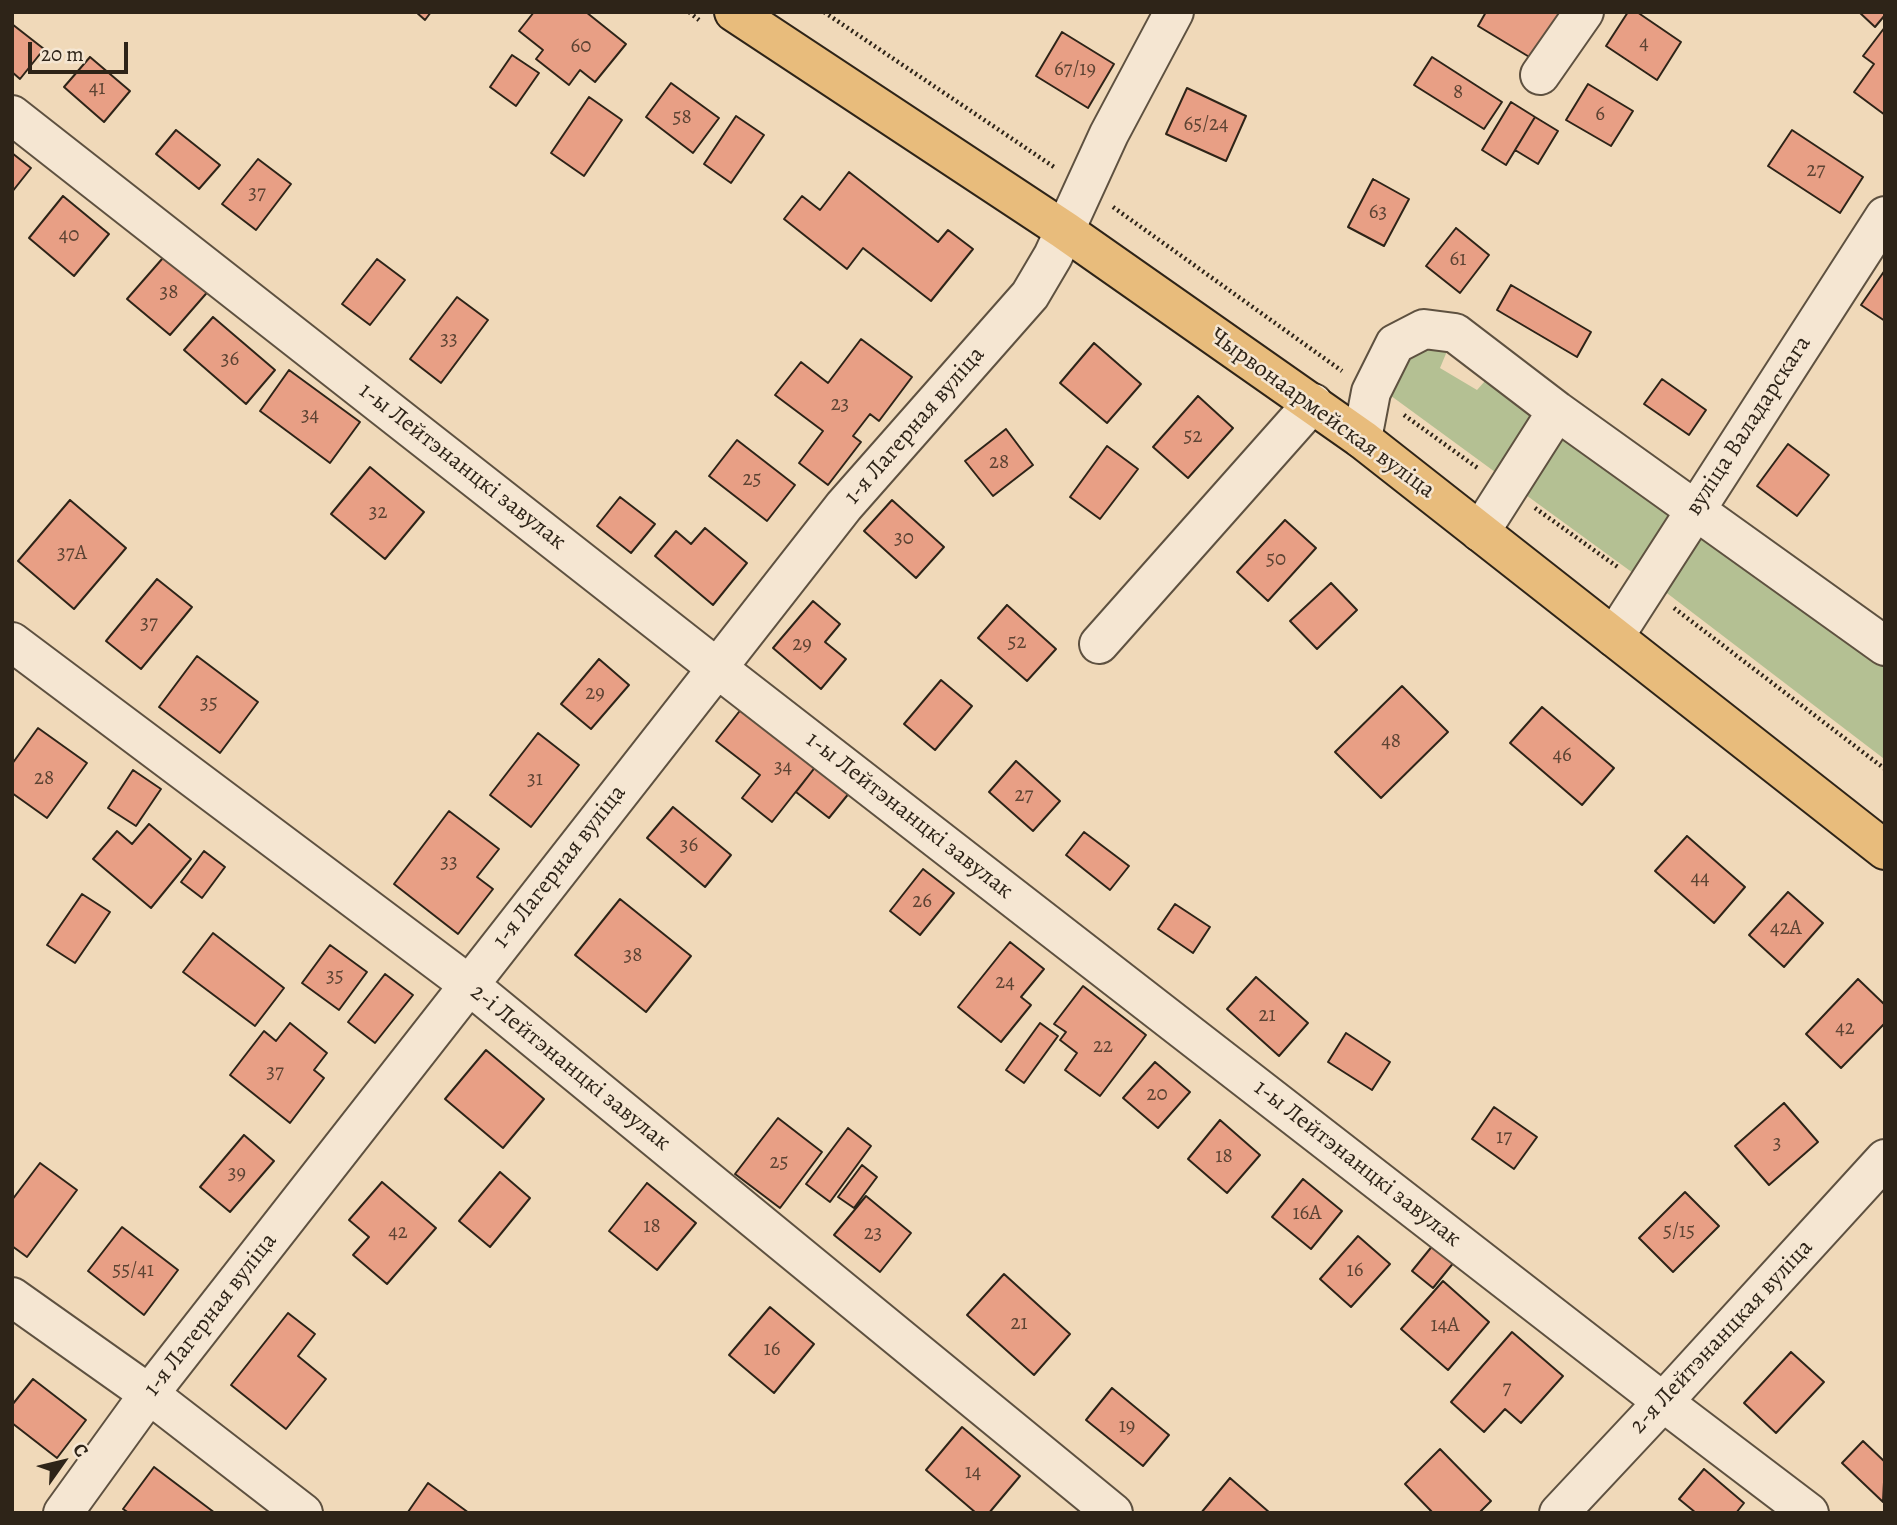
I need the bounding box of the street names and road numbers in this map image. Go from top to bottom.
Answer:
street label: Чырвонаармейская вуліца [1204,323,1440,505]
street label: вуліца Валадарскага [1680,331,1818,521]
street label: 1-я Лагерная вуліца [839,341,991,511]
street label: 1-ы Лейтэнанцкі завулак [353,377,571,557]
street label: 1-ы Лейтэнанцкі завулак [800,726,1018,906]
street label: 1-я Лагерная вуліца [487,779,633,955]
street label: 2-і Лейтэнанцкі завулак [464,978,676,1158]
street label: 1-ы Лейтэнанцкі завулак [1248,1074,1466,1254]
street label: 1-я Лагерная вуліца [138,1227,284,1403]
street label: 2-я Лейтэнанцкая вуліца [1624,1234,1820,1440]

